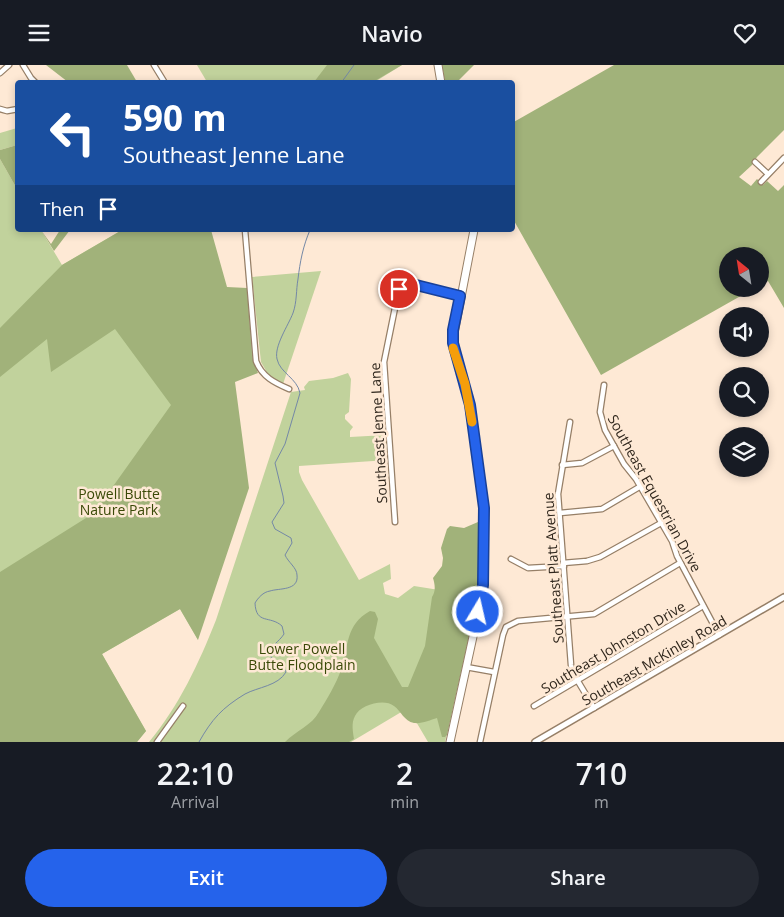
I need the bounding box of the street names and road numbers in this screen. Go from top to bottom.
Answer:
street label: Southeast Jenne Lane [365,362,391,504]
street label: Southeast Equestrian Drive [604,411,706,575]
street label: Southeast Platt Avenue [538,492,568,644]
street label: Southeast Johnston Drive [537,596,689,698]
street label: Southeast McKinley Road [578,611,730,709]

